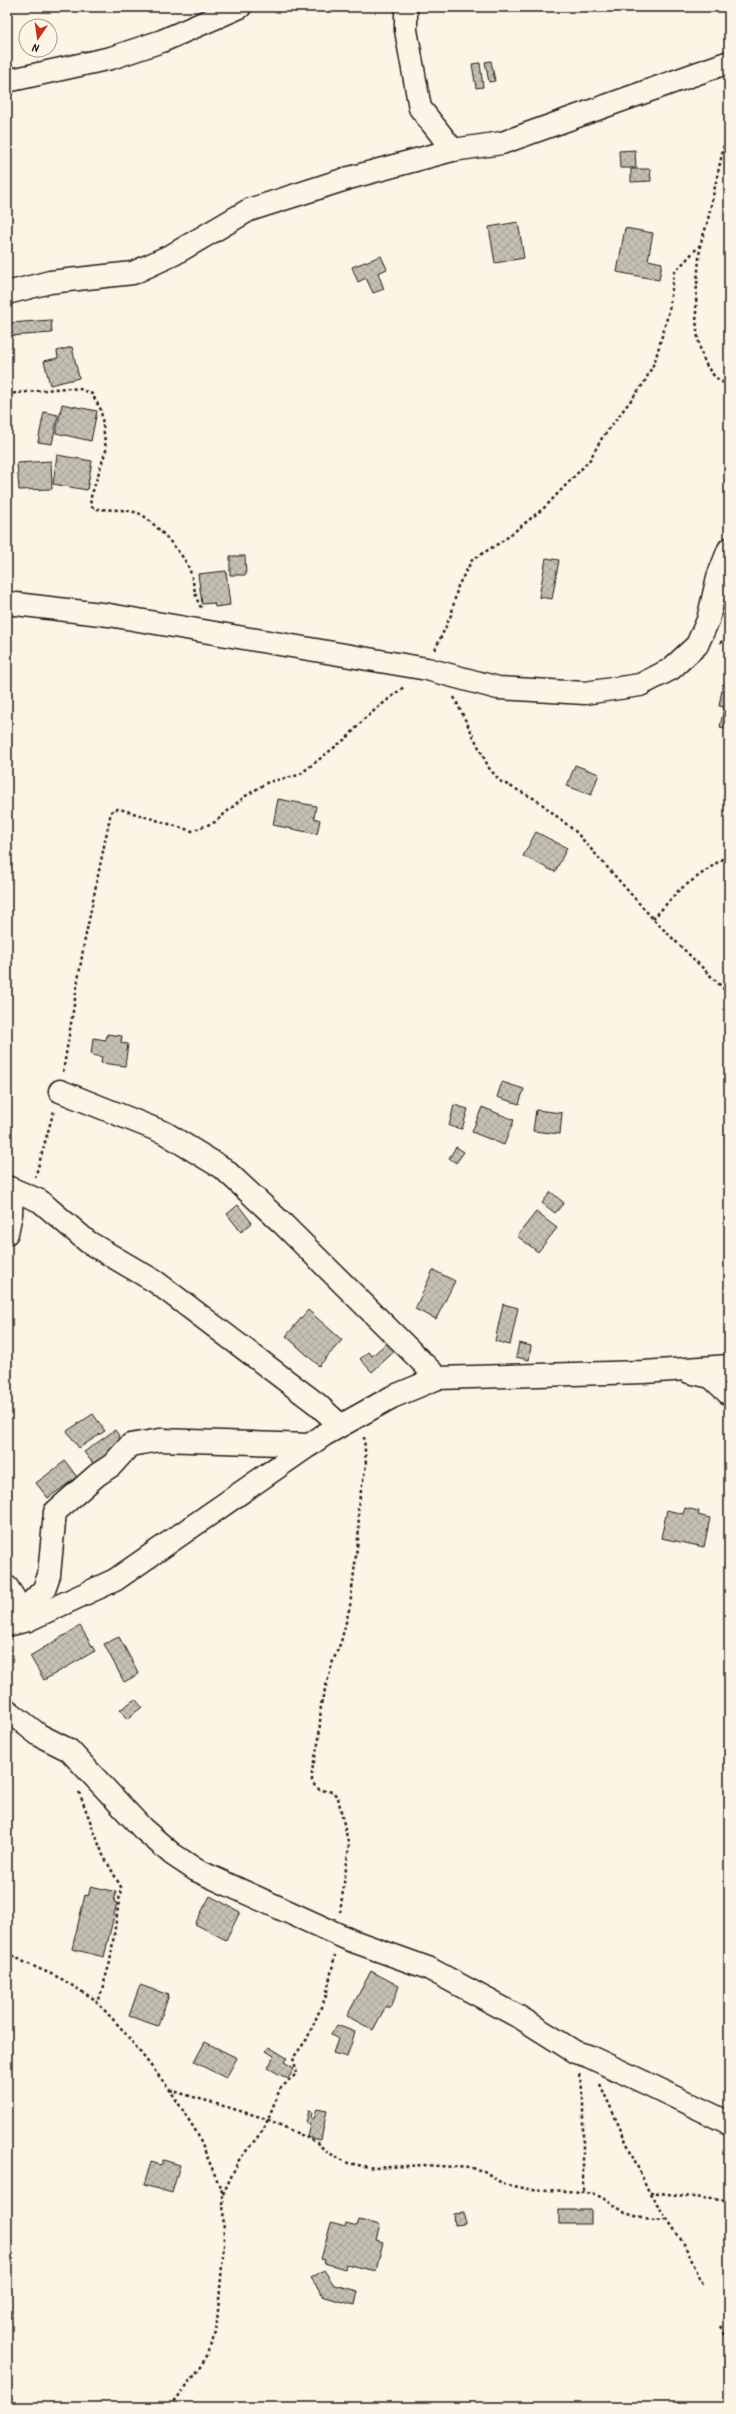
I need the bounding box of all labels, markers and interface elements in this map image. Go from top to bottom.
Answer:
north arrow [18,18,58,58]
text: N [31,37,41,56]

